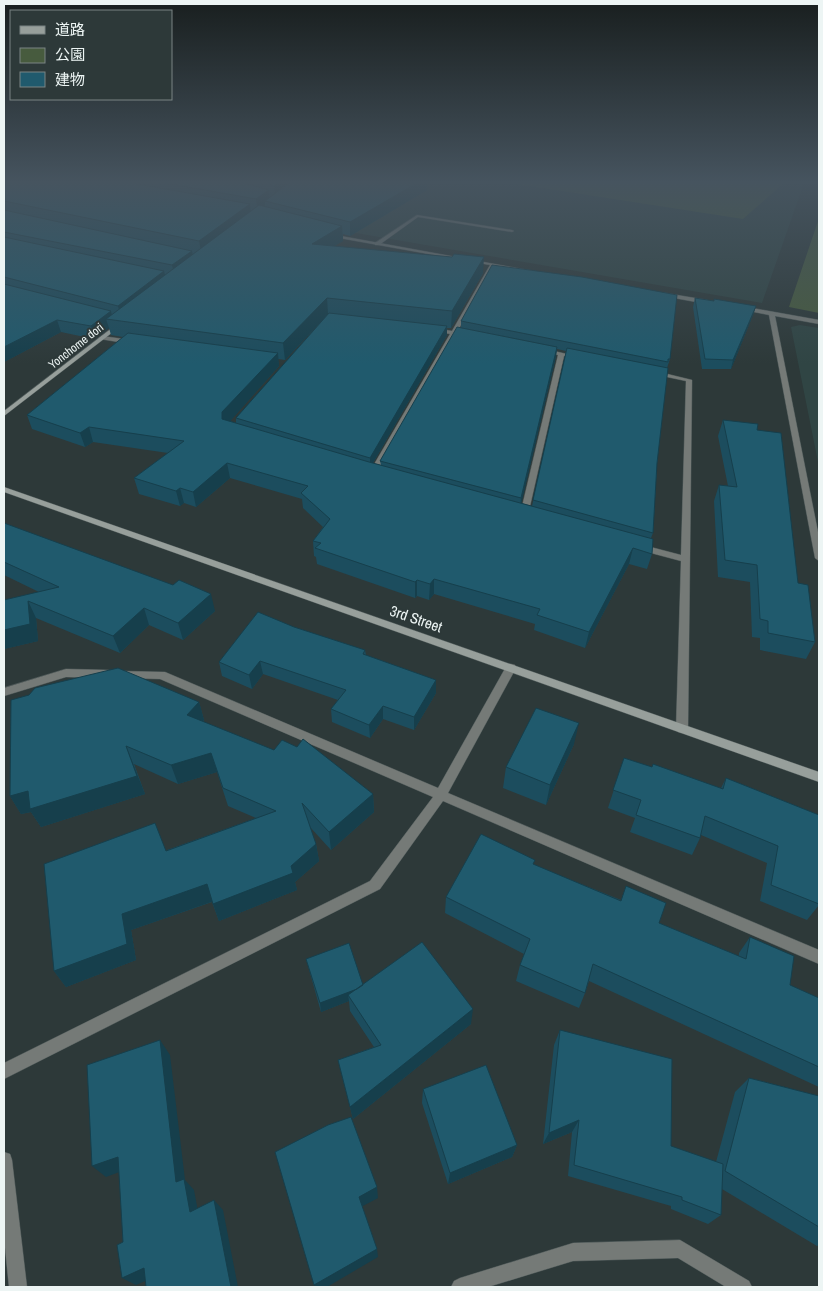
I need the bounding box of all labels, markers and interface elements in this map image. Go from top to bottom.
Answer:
legend [10,10,172,100]
text: 道路 [55,19,85,40]
text: 公園 [55,44,85,65]
text: 建物 [55,69,85,90]
street label: Yonchome dori [45,319,107,373]
street label: 3rd Street [387,600,446,637]

